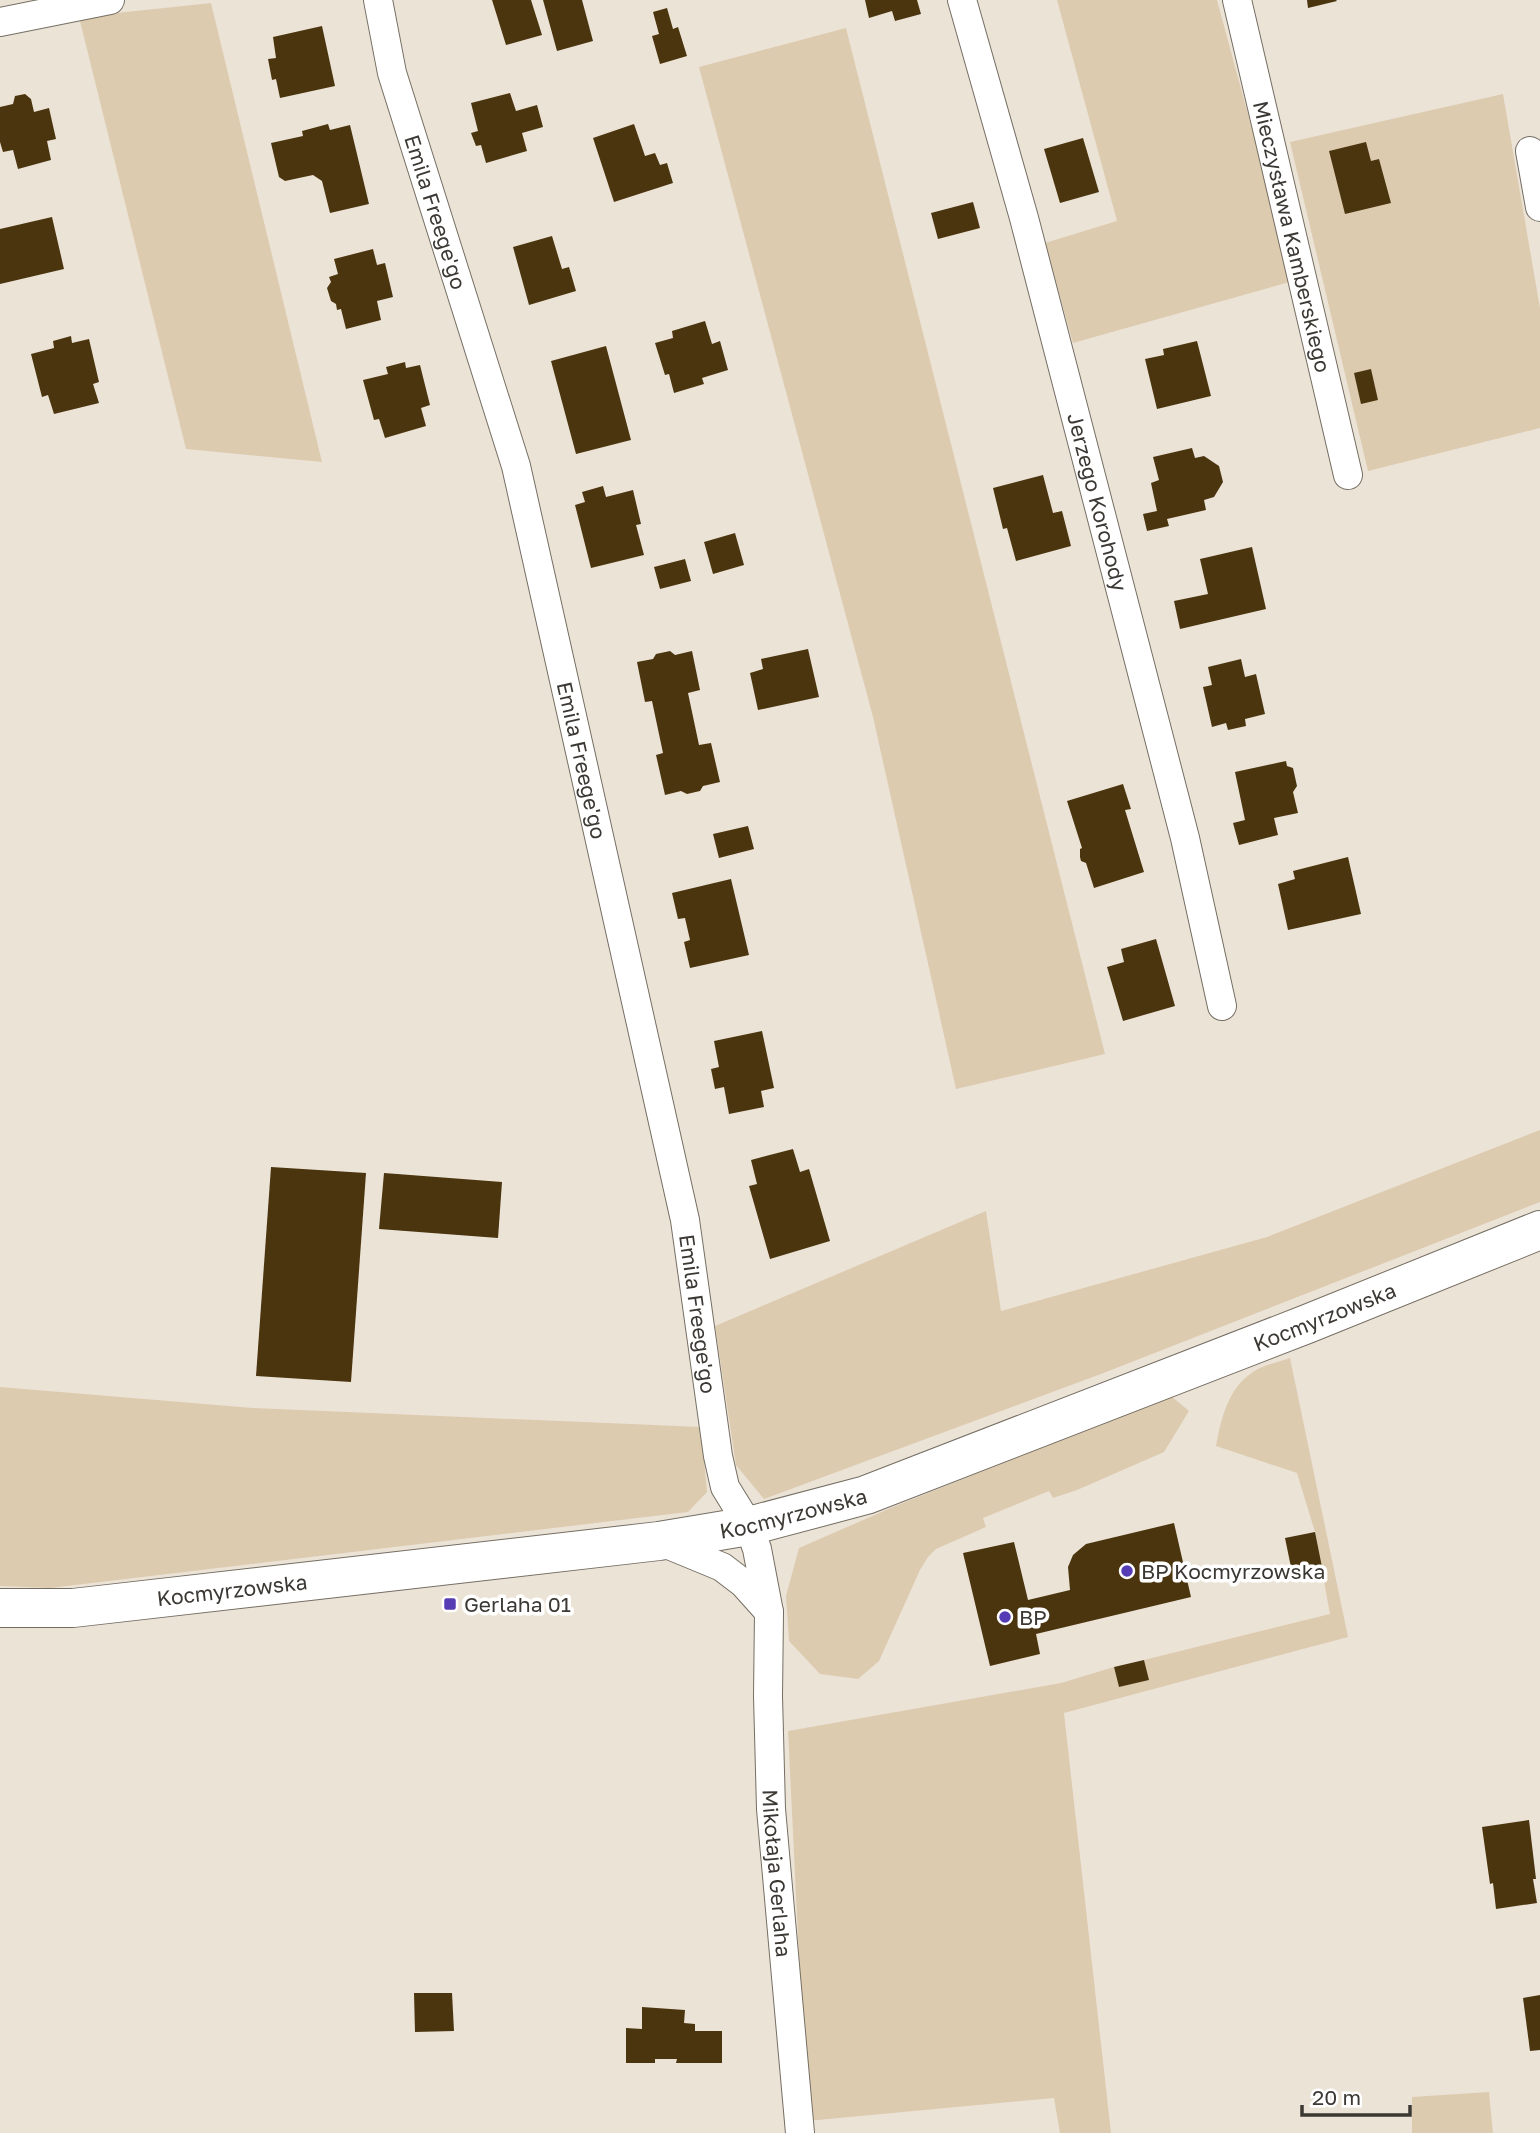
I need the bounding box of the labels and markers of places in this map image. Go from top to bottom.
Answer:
place label: BP Kocmyrzowska [1141,1558,1325,1584]
marker: BP Kocmyrzowska [1119,1563,1135,1579]
place label: Gerlaha 01 [464,1591,571,1617]
marker: Gerlaha 01 [442,1596,458,1612]
place label: BP [1019,1604,1047,1630]
marker: BP [997,1609,1013,1625]

